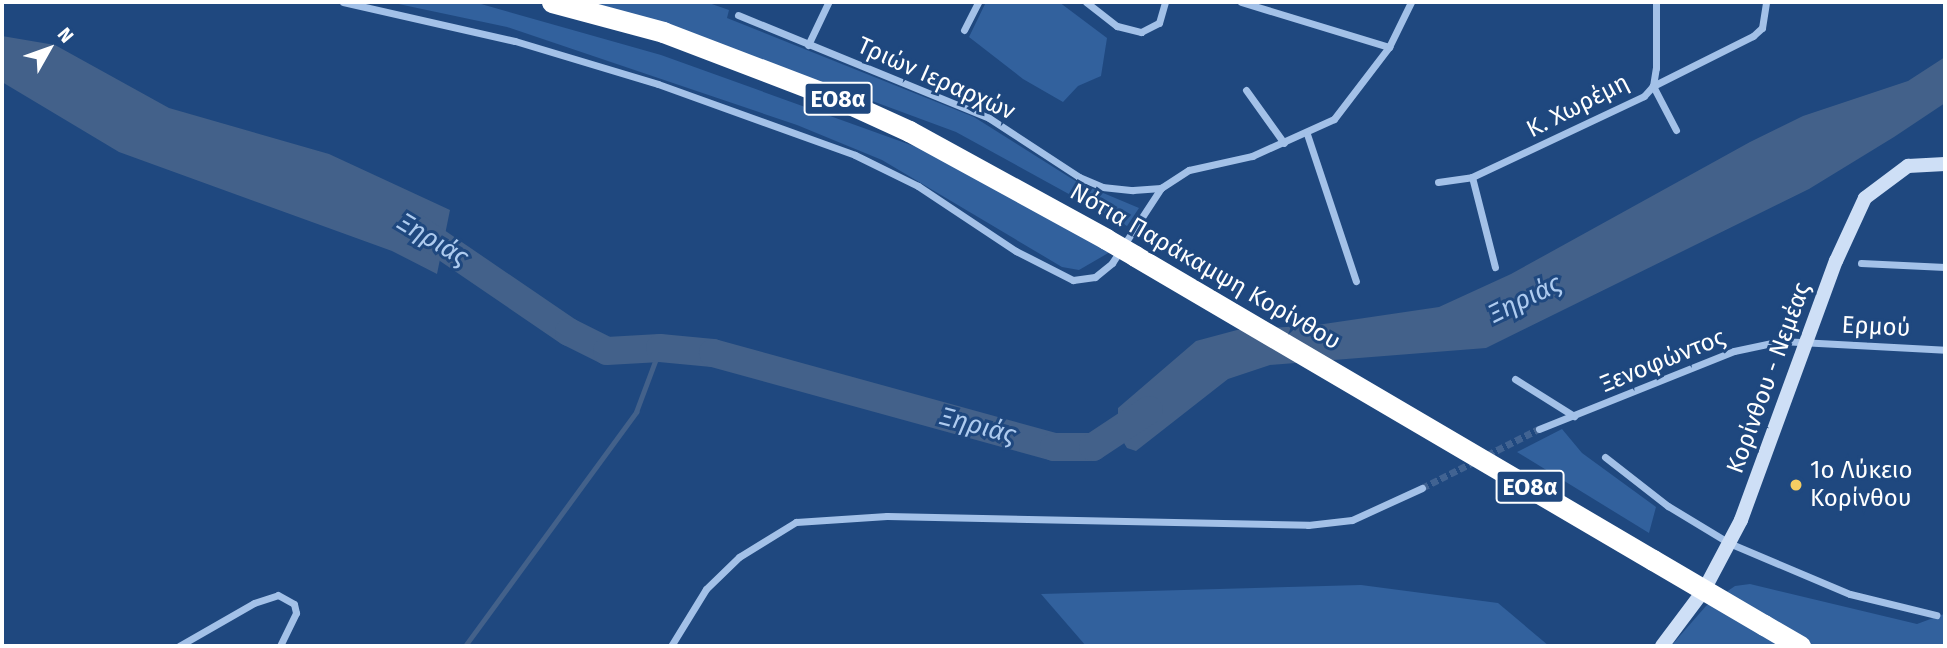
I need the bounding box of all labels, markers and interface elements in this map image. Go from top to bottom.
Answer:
north arrow [14,14,84,84]
text: N [53,23,78,47]
street label: Τριών Ιεραρχών [853,31,1019,127]
street label: Κ. Χωρέμη [1522,68,1634,144]
road number: ΕΟ8α [803,80,873,118]
street label: Νότια Παράκαμψη Κορίνθου [1065,178,1345,356]
water label: Ξηριάς [392,207,474,273]
water label: Ξηριάς [1483,268,1567,330]
street label: Κορίνθου - Νεμέας [1721,278,1817,478]
street label: Ερμού [1841,311,1911,343]
street label: Ξενοφώντος [1596,323,1730,399]
water label: Ξηριάς [937,401,1019,451]
place label: 1ο Λύκειο Κορίνθου [1810,457,1913,513]
road number: ΕΟ8α [1495,467,1565,506]
marker: 1ο Λύκειο Κορίνθου [1788,477,1804,493]

